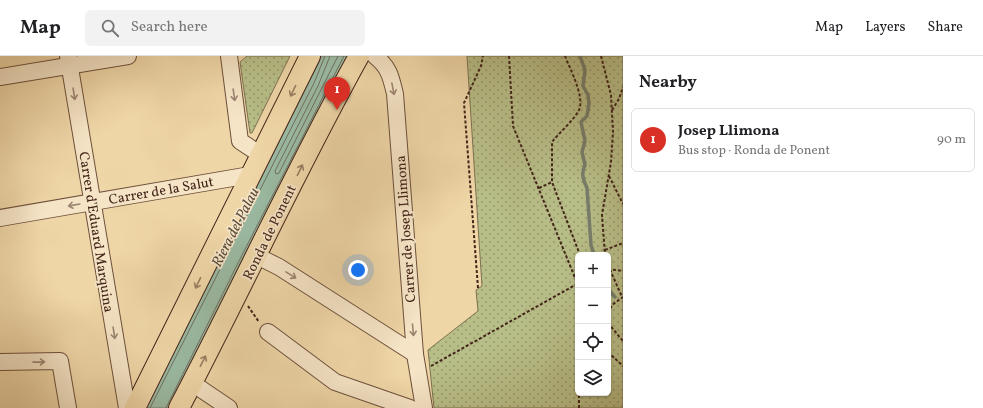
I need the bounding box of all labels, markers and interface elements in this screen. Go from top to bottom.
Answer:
search box [85,10,365,46]
text: Map [20,15,61,41]
icon: search [99,17,121,39]
text: Search here [131,17,208,38]
text: Map [815,18,843,37]
text: Layers [865,18,905,37]
text: Share [927,18,963,37]
text: Nearby [639,71,697,94]
pin: 1 [324,77,350,110]
one-way arrow [390,82,398,95]
one-way arrow [289,85,296,97]
one-way arrow [70,88,78,101]
one-way arrow [230,88,238,101]
text: Josep Llimona [678,121,779,142]
text: 1 [650,131,656,149]
text: 90 m [937,131,966,149]
text: Bus stop · Ronda de Ponent [678,142,830,160]
street label: Carrer d'Eduard Marquina [73,151,118,314]
street label: Carrer de Josep Llimona [392,155,421,303]
one-way arrow [296,164,304,176]
street label: Carrer de la Salut [107,173,215,210]
street label: Ronda de Ponent [239,182,302,283]
water label: Riera del Palau [207,184,266,271]
one-way arrow [68,201,81,209]
map controls [575,252,611,396]
button: + [575,252,611,288]
your location [348,260,368,280]
one-way arrow [285,271,297,279]
one-way arrow [194,276,201,288]
button: − [575,288,611,324]
one-way arrow [410,323,417,336]
button: locate [575,324,611,360]
one-way arrow [110,326,118,339]
one-way arrow [200,355,208,367]
one-way arrow [32,358,45,365]
button: layers [575,360,611,396]

